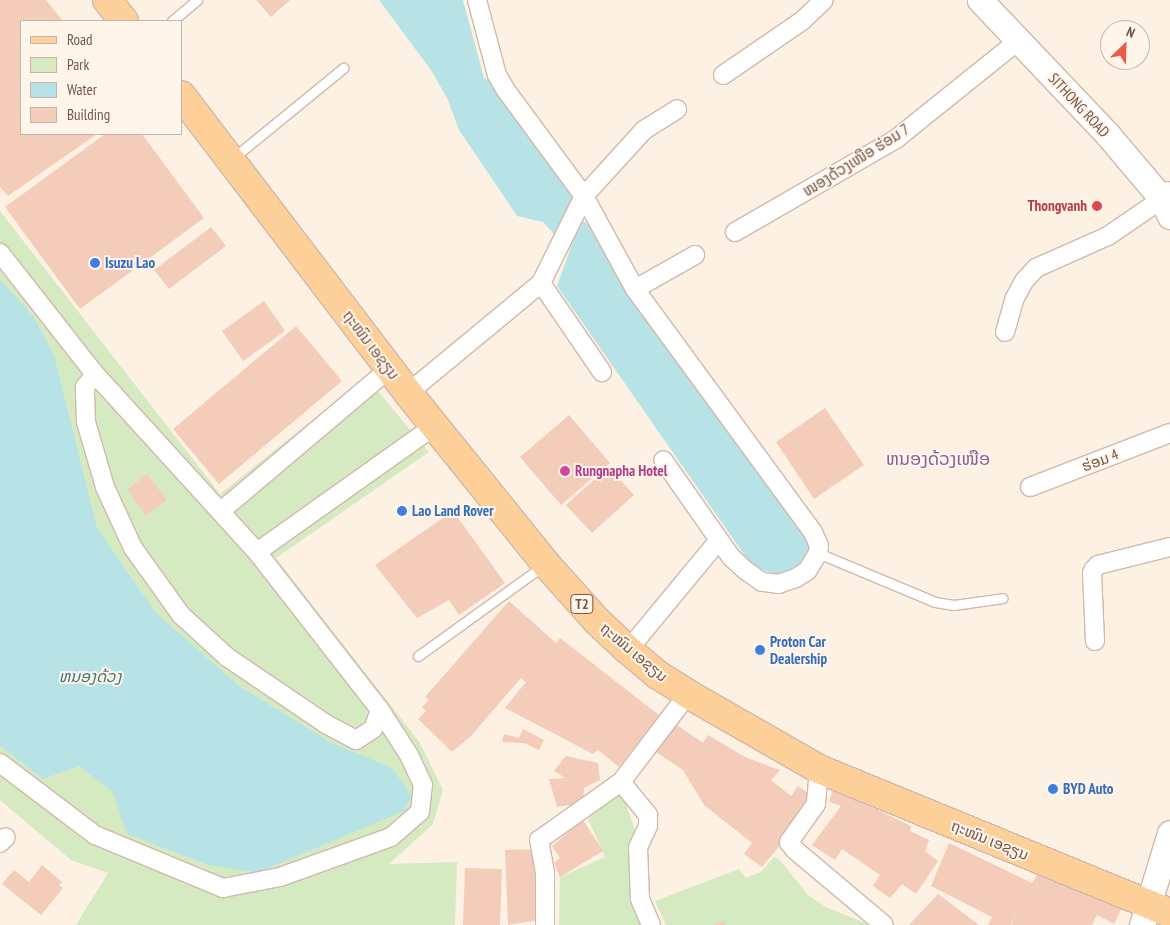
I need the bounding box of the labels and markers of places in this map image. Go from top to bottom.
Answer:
place label: Thongvanh [1027,197,1087,215]
marker: Thongvanh [1091,200,1103,212]
place label: Isuzu Lao [105,254,155,272]
marker: Isuzu Lao [89,257,101,269]
place label: Rungnapha Hotel [575,462,667,480]
marker: Rungnapha Hotel [559,465,571,477]
place label: Lao Land Rover [412,502,494,520]
marker: Lao Land Rover [396,505,408,517]
place label: Proton Car Dealership [770,632,827,667]
marker: Proton Car Dealership [754,644,766,656]
place label: BYD Auto [1063,780,1114,798]
marker: BYD Auto [1047,783,1059,795]

